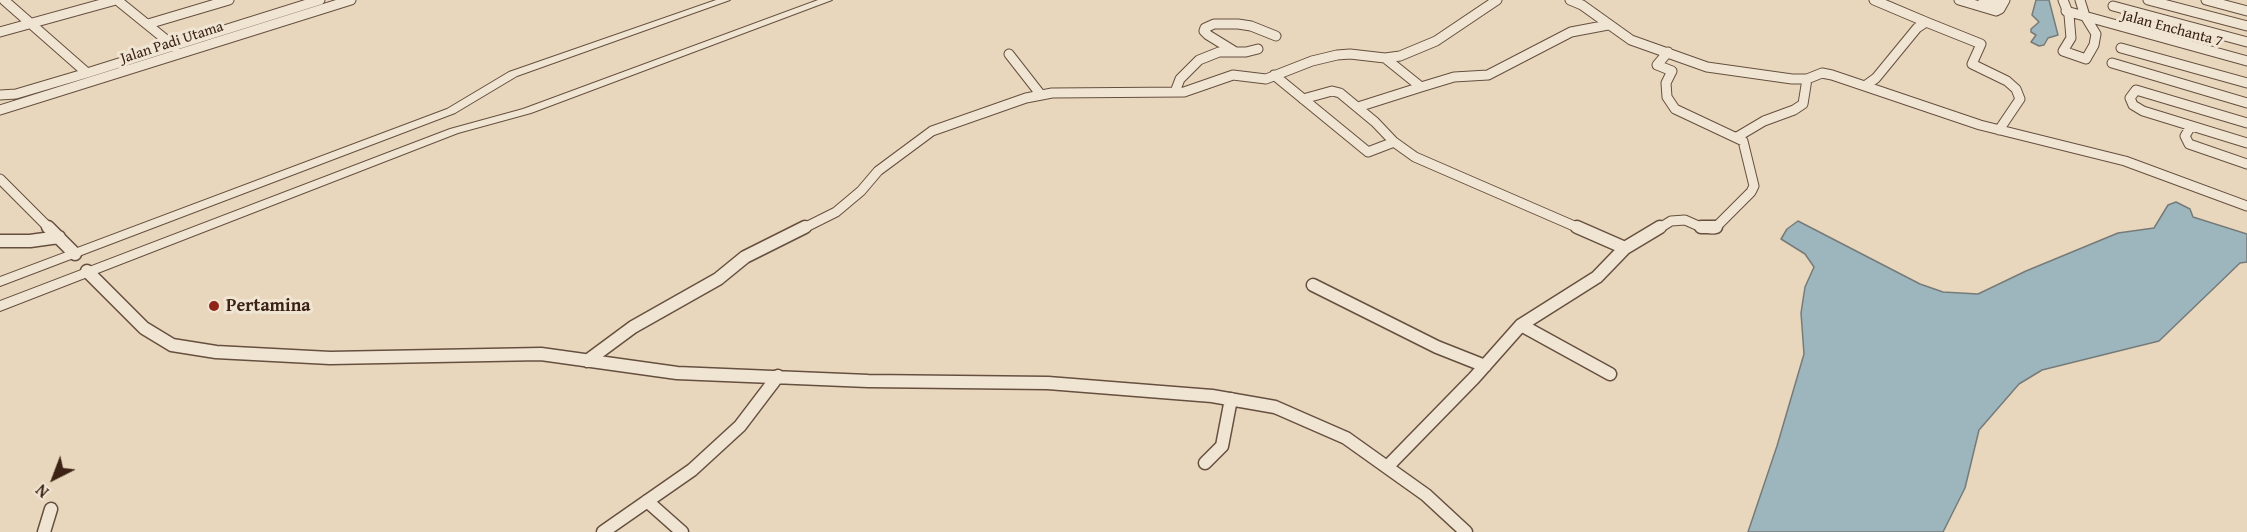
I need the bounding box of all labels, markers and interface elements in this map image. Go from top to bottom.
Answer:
street label: Jalan Enchanta 7 [2119,7,2225,51]
street label: Jalan Padi Utama [118,18,226,68]
place label: Pertamina [226,295,310,317]
marker: Pertamina [207,299,221,313]
north arrow [24,448,84,508]
text: N [30,479,54,504]

